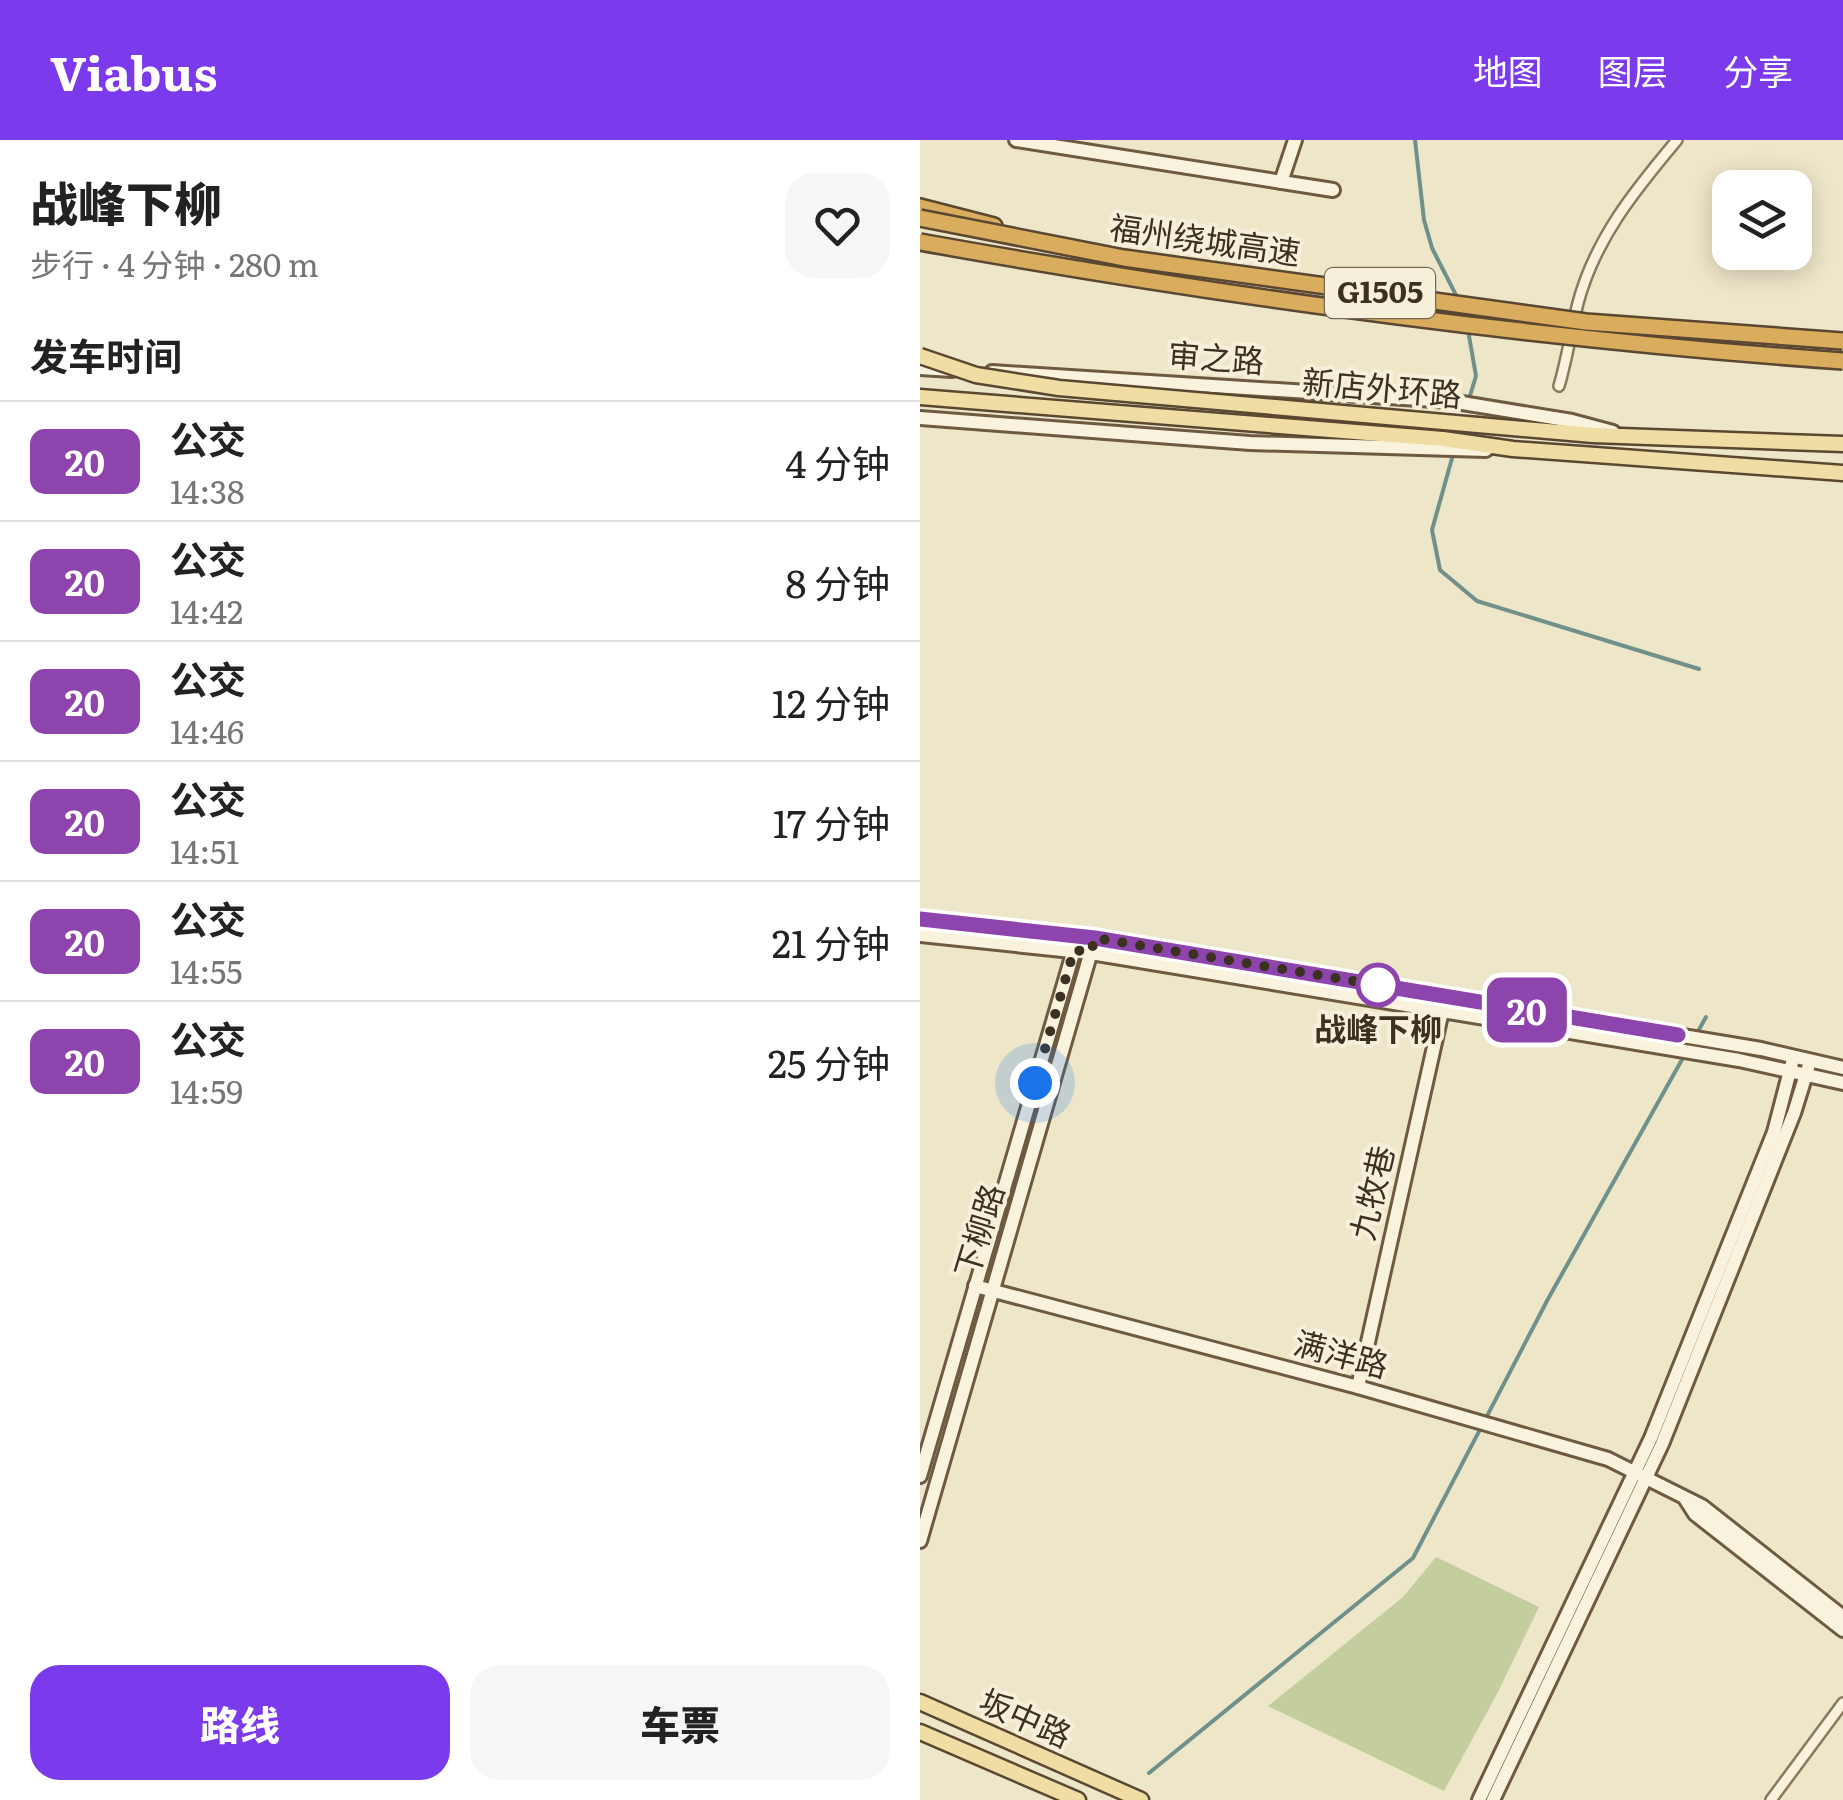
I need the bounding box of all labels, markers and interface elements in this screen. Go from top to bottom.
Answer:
text: Viabus [50,35,217,106]
text: 地图 [1473,44,1543,96]
text: 图层 [1598,44,1668,96]
text: 分享 [1723,44,1793,96]
text: 战峰下柳 [30,166,222,237]
map controls [1712,170,1812,270]
button: layers [1712,170,1812,270]
button: heart [785,173,890,278]
street label: 福州绕城高速 [1107,201,1304,275]
text: 步行 · 4 分钟 · 280 m [30,239,319,287]
road number: G1505 [1325,268,1435,318]
text: 发车时间 [30,326,182,383]
street label: 审之路 [1167,329,1266,383]
street label: 新店外环路 [1300,355,1464,417]
text: 公交 [170,409,246,466]
text: 4 分钟 [785,433,890,490]
text: 20 [65,435,105,487]
text: 14:38 [170,466,245,514]
text: 公交 [170,529,246,586]
text: 8 分钟 [785,553,890,610]
text: 20 [65,555,105,607]
text: 14:42 [170,586,243,634]
text: 公交 [170,649,246,706]
text: 12 分钟 [772,673,890,730]
text: 20 [65,675,105,727]
text: 14:46 [170,706,244,754]
text: 公交 [170,769,246,826]
text: 17 分钟 [773,793,890,850]
text: 20 [65,795,105,847]
text: 14:51 [170,826,239,874]
text: 公交 [170,889,246,946]
text: 21 分钟 [772,913,890,970]
text: 20 [65,915,105,967]
text: 14:55 [170,946,243,994]
marker: 战峰下柳 [1357,964,1399,1006]
line badge: 20 [1482,978,1572,1042]
text: 20 [1507,984,1547,1036]
place label: 战峰下柳 [1314,1003,1442,1051]
text: 公交 [170,1009,246,1066]
text: 25 分钟 [768,1033,890,1090]
text: 20 [65,1035,105,1087]
your location [1010,1058,1060,1108]
text: 14:59 [170,1066,243,1114]
street label: 九牧巷 [1336,1140,1404,1245]
street label: 下柳路 [940,1177,1014,1283]
street label: 满洋路 [1289,1316,1394,1388]
button: 路线 [30,1665,450,1780]
button: 车票 [470,1665,890,1780]
street label: 坂中路 [973,1675,1080,1758]

